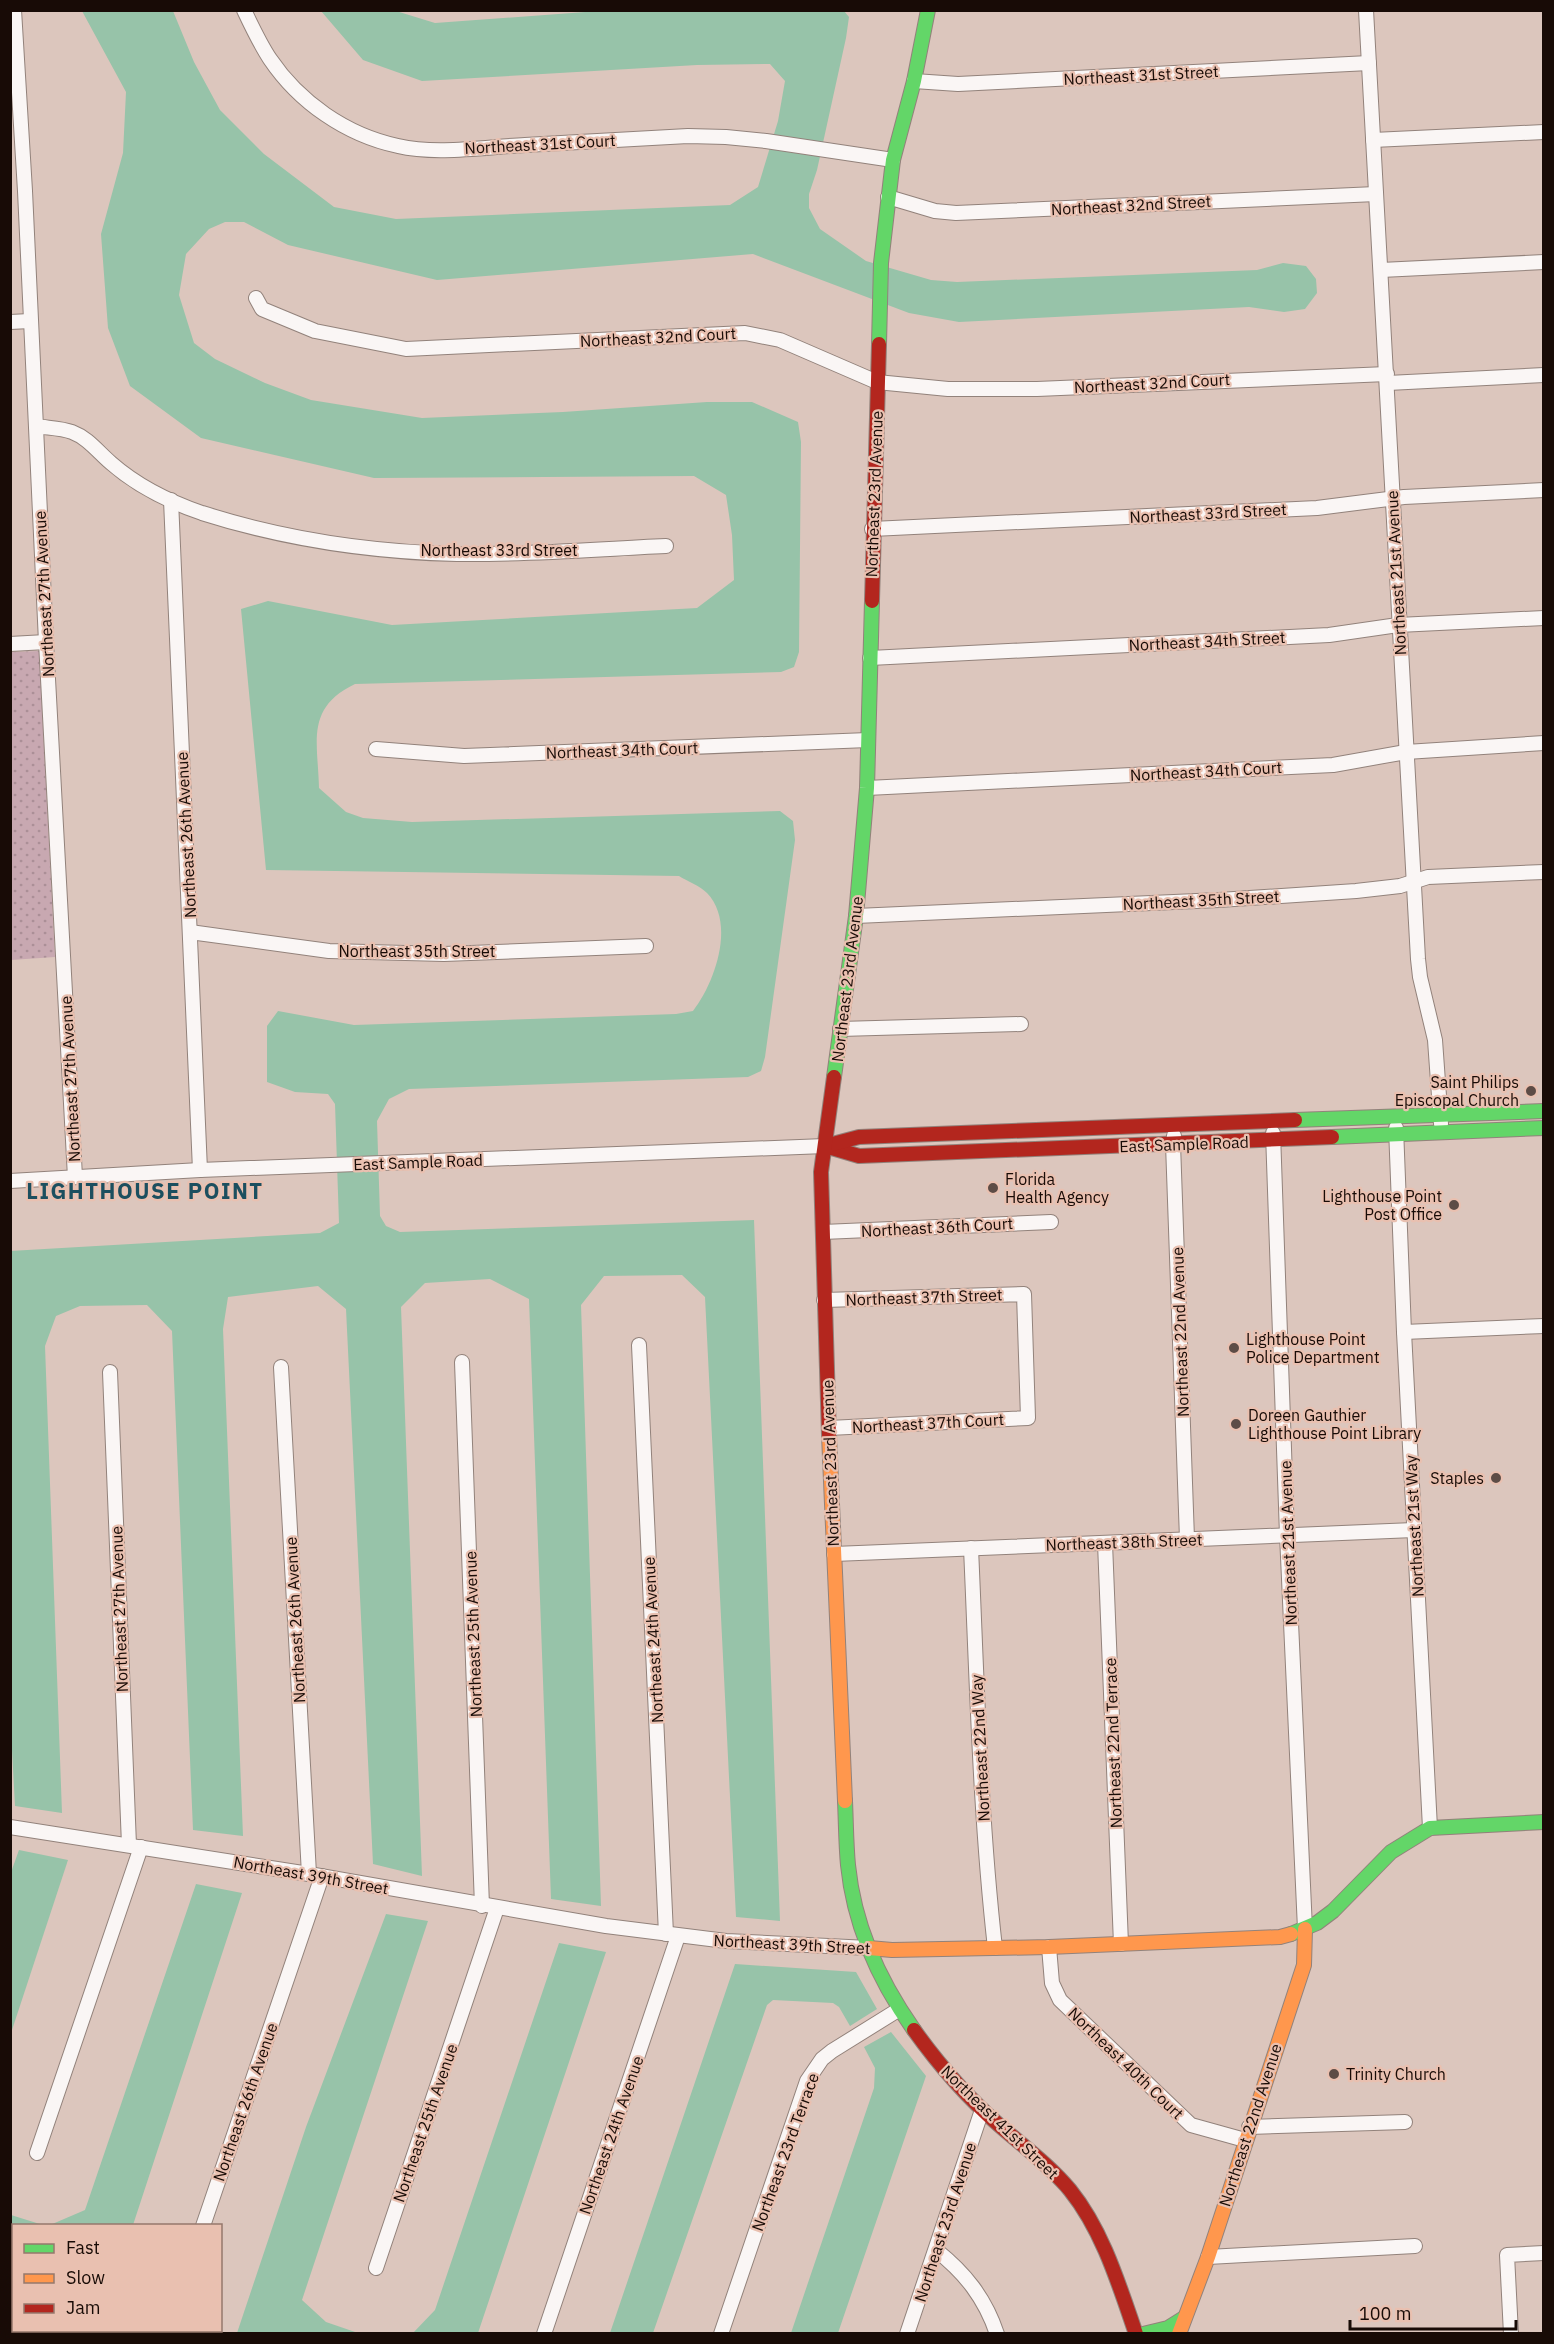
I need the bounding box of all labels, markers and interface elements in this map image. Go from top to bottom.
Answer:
street label: Northeast 31st Street [1063,61,1219,89]
street label: Northeast 31st Court [464,130,616,158]
street label: Northeast 32nd Street [1050,191,1212,219]
street label: Northeast 32nd Court [579,323,737,351]
street label: Northeast 32nd Court [1073,369,1231,397]
street label: Northeast 23rd Avenue [861,410,887,578]
street label: Northeast 21st Avenue [1382,490,1410,656]
street label: Northeast 33rd Street [1129,499,1287,527]
street label: Northeast 27th Avenue [30,510,58,678]
street label: Northeast 33rd Street [420,540,578,560]
street label: Northeast 34th Street [1128,627,1286,655]
street label: Northeast 34th Court [545,737,699,763]
street label: Northeast 26th Avenue [172,751,200,919]
street label: Northeast 34th Court [1129,757,1283,785]
street label: Northeast 35th Street [1122,886,1280,914]
street label: Northeast 23rd Avenue [827,895,867,1063]
street label: Northeast 35th Street [339,941,495,961]
street label: Northeast 27th Avenue [56,995,84,1163]
place label: Saint Philips Episcopal Church [1395,1072,1519,1110]
marker: Saint Philips Episcopal Church [1524,1084,1538,1098]
street label: East Sample Road [1119,1132,1249,1156]
street label: East Sample Road [353,1150,483,1174]
place label: Florida Health Agency [1005,1169,1109,1207]
district label: LIGHTHOUSE POINT [26,1176,264,1205]
marker: Florida Health Agency [986,1181,1000,1195]
place label: Lighthouse Point Post Office [1322,1186,1442,1224]
marker: Lighthouse Point Post Office [1447,1198,1461,1212]
street label: Northeast 36th Court [860,1213,1014,1241]
street label: Northeast 22nd Avenue [1167,1246,1193,1417]
street label: Northeast 37th Street [845,1284,1003,1310]
place label: Lighthouse Point Police Department [1246,1329,1380,1367]
marker: Lighthouse Point Police Department [1227,1341,1241,1355]
street label: Northeast 23rd Avenue [817,1379,843,1547]
place label: Doreen Gauthier Lighthouse Point Library [1248,1405,1421,1443]
street label: Northeast 37th Court [851,1409,1005,1437]
marker: Doreen Gauthier Lighthouse Point Library [1229,1417,1243,1431]
street label: Northeast 21st Way [1400,1455,1428,1597]
street label: Northeast 21st Avenue [1275,1460,1301,1626]
place label: Staples [1430,1468,1484,1488]
marker: Staples [1489,1471,1503,1485]
street label: Northeast 27th Avenue [106,1525,132,1693]
street label: Northeast 38th Street [1045,1529,1203,1555]
street label: Northeast 26th Avenue [281,1536,309,1704]
street label: Northeast 25th Avenue [460,1550,486,1718]
street label: Northeast 24th Avenue [639,1556,667,1724]
street label: Northeast 22nd Terrace [1100,1657,1126,1829]
street label: Northeast 22nd Way [966,1674,994,1822]
street label: Northeast 39th Street [232,1852,390,1898]
street label: Northeast 39th Street [713,1930,871,1958]
street label: Northeast 40th Court [1064,2003,1188,2123]
street label: Northeast 26th Avenue [208,2020,282,2184]
street label: Northeast 25th Avenue [388,2041,462,2205]
street label: Northeast 22nd Avenue [1214,2041,1286,2209]
street label: Northeast 24th Avenue [574,2053,648,2217]
street label: Northeast 41st Street [937,2061,1063,2183]
place label: Trinity Church [1346,2064,1446,2084]
marker: Trinity Church [1327,2067,1341,2081]
street label: Northeast 23rd Terrace [747,2070,823,2234]
street label: Northeast 23rd Avenue [910,2139,980,2304]
legend [12,2224,222,2332]
text: Fast [66,2236,100,2259]
text: Slow [66,2266,105,2289]
scale bar [1350,2293,1516,2331]
text: Jam [66,2296,101,2319]
text: 100 m [1359,2302,1411,2325]

